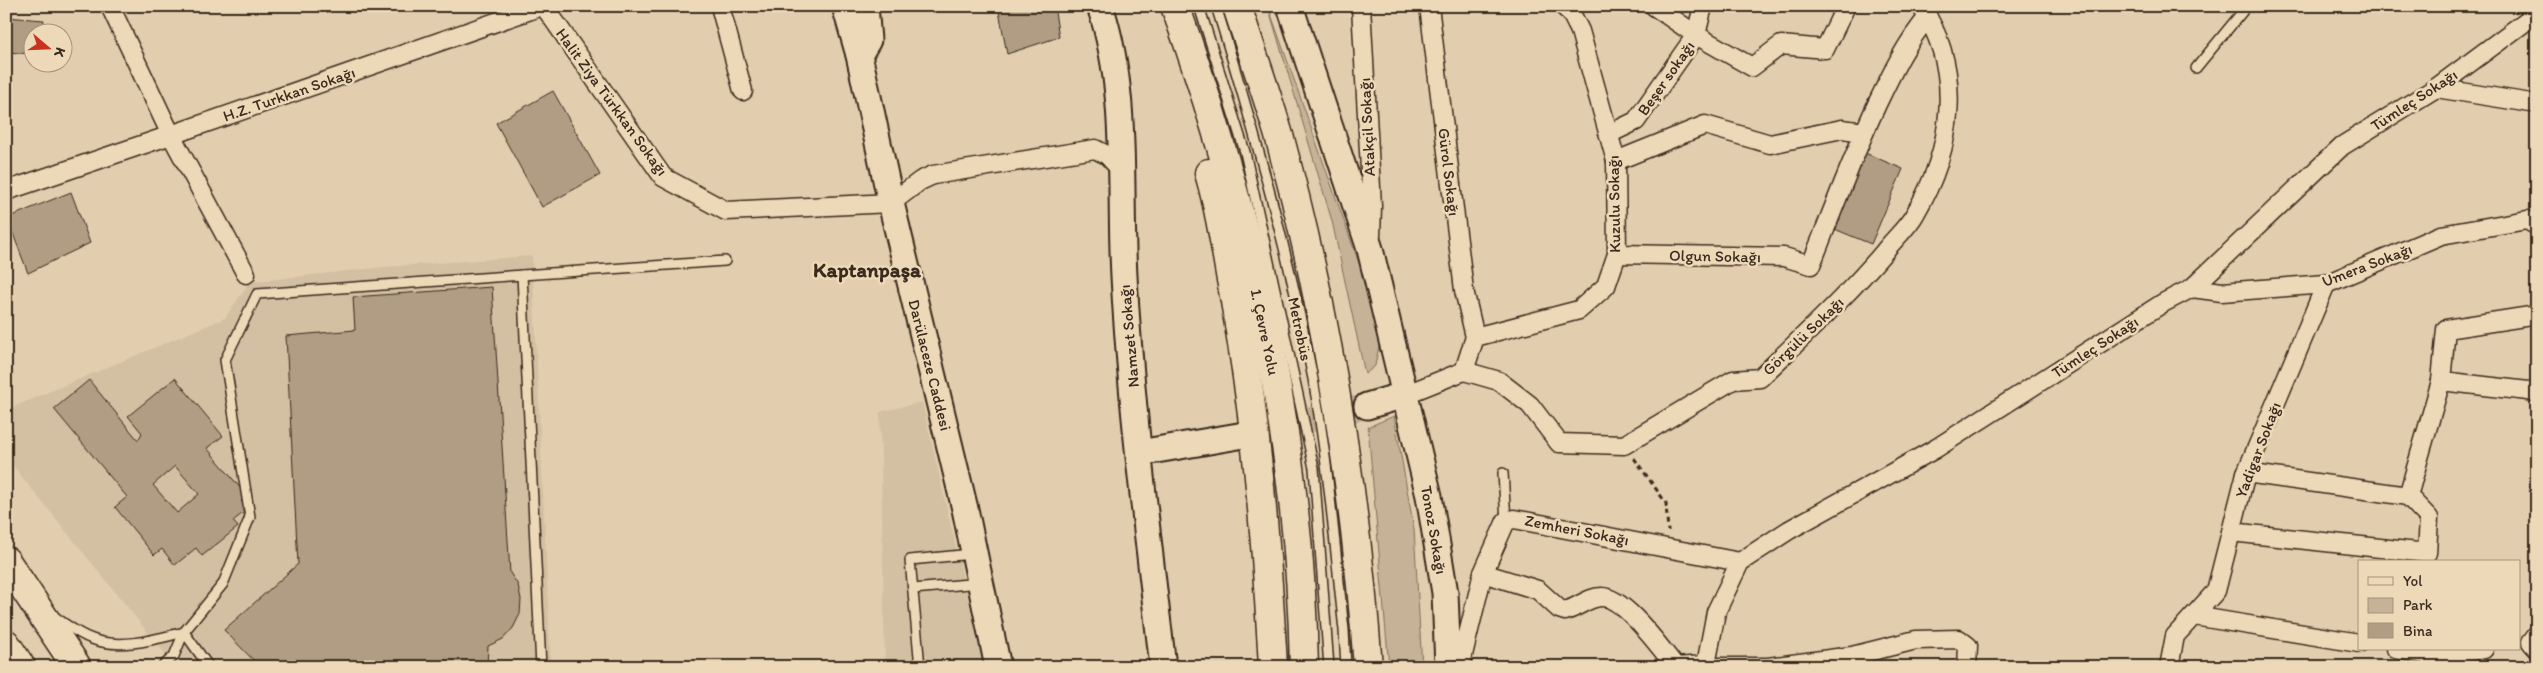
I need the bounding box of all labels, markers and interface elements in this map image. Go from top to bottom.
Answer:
north arrow [22,22,72,72]
street label: Halit Ziya Türkkan Sokağı [552,25,672,179]
street label: Beşer sokağı [1633,37,1699,119]
text: K [50,45,69,60]
street label: H.Z. Turkkan Sokağı [220,62,358,126]
street label: Tümleç Sokağı [2367,65,2461,135]
street label: Atakçil Sokağı [1355,77,1379,177]
street label: Gürol Sokağı [1434,127,1464,217]
street label: Kuzulu Sokağı [1604,155,1624,253]
street label: Umera Sokağı [2319,239,2415,291]
street label: Olgun Sokağı [1669,246,1761,266]
district label: Kaptanpaşa [813,257,922,283]
street label: Namzet Sokağı [1115,284,1143,388]
street label: 1. Çevre Yolu [1247,287,1283,377]
street label: Görgülü Sokağı [1759,293,1847,379]
street label: Metrobüs [1284,295,1316,363]
street label: Darülaceze Caddesi [904,297,956,433]
street label: Tümleç Sokağı [2048,312,2142,382]
street label: Yadigar Sokağı [2231,399,2285,501]
street label: Tonoz Sokağı [1417,484,1451,576]
street label: Zemheri Sokağı [1523,511,1631,549]
legend [2358,560,2520,650]
text: Yol [2403,572,2423,590]
text: Park [2403,596,2433,614]
text: Bina [2403,622,2433,640]

